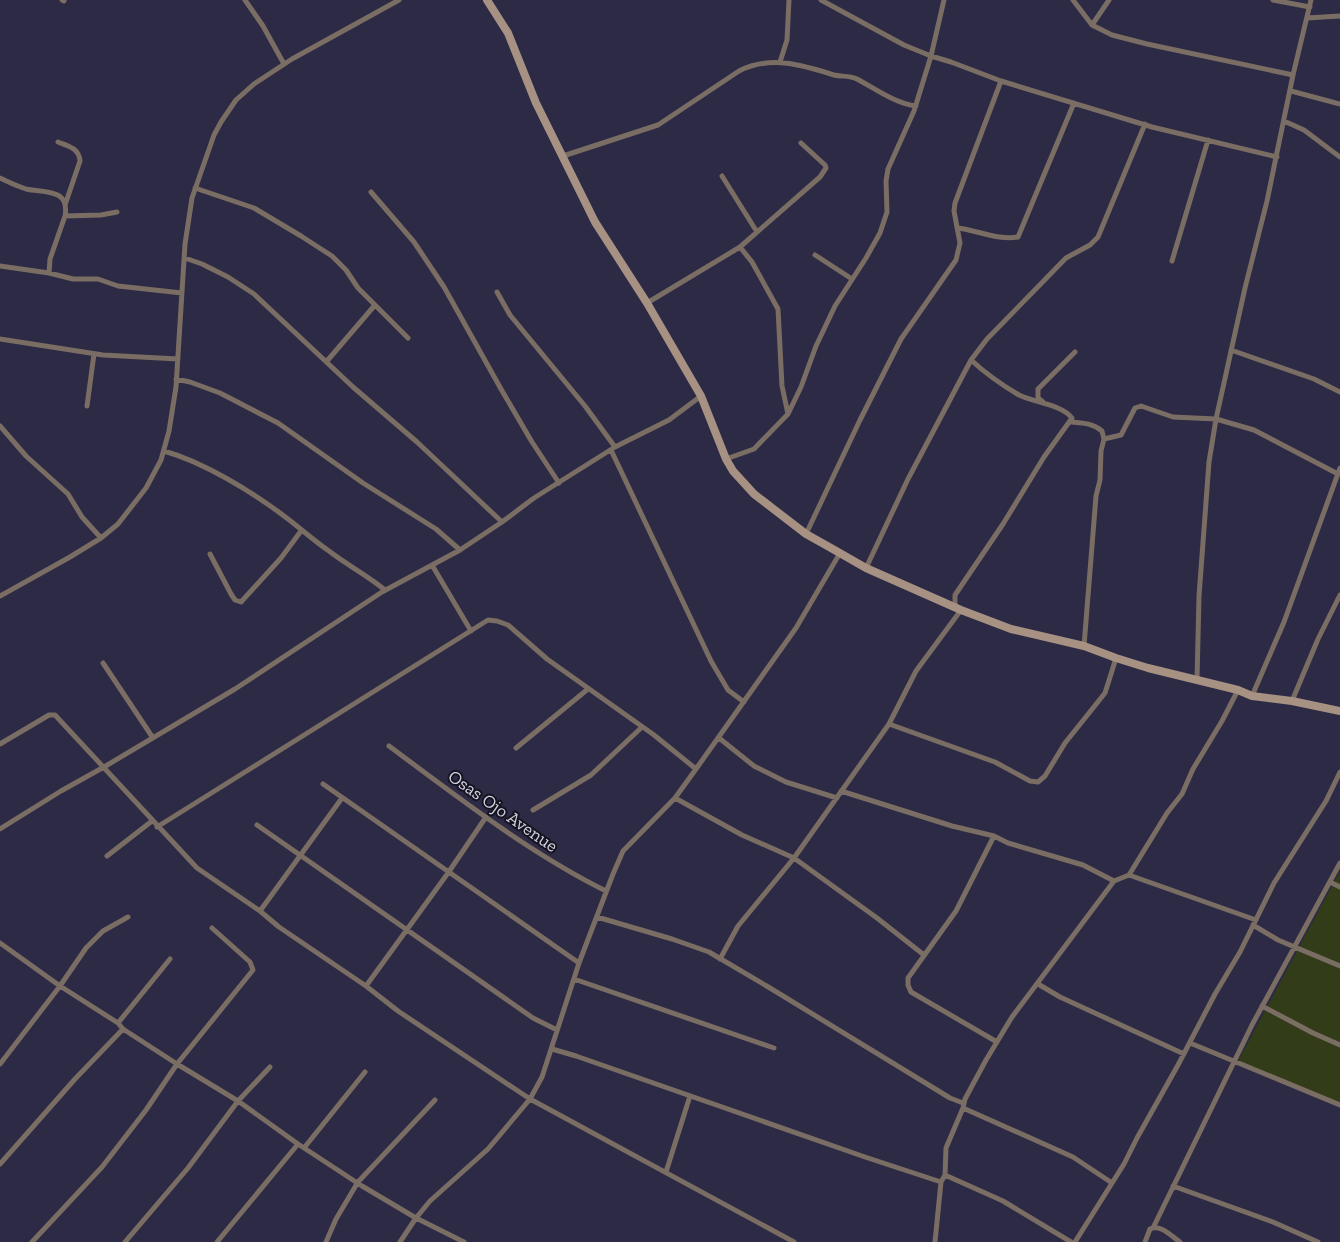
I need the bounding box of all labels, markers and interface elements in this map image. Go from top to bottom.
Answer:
street label: Osas Ojo Avenue [444,765,562,857]

